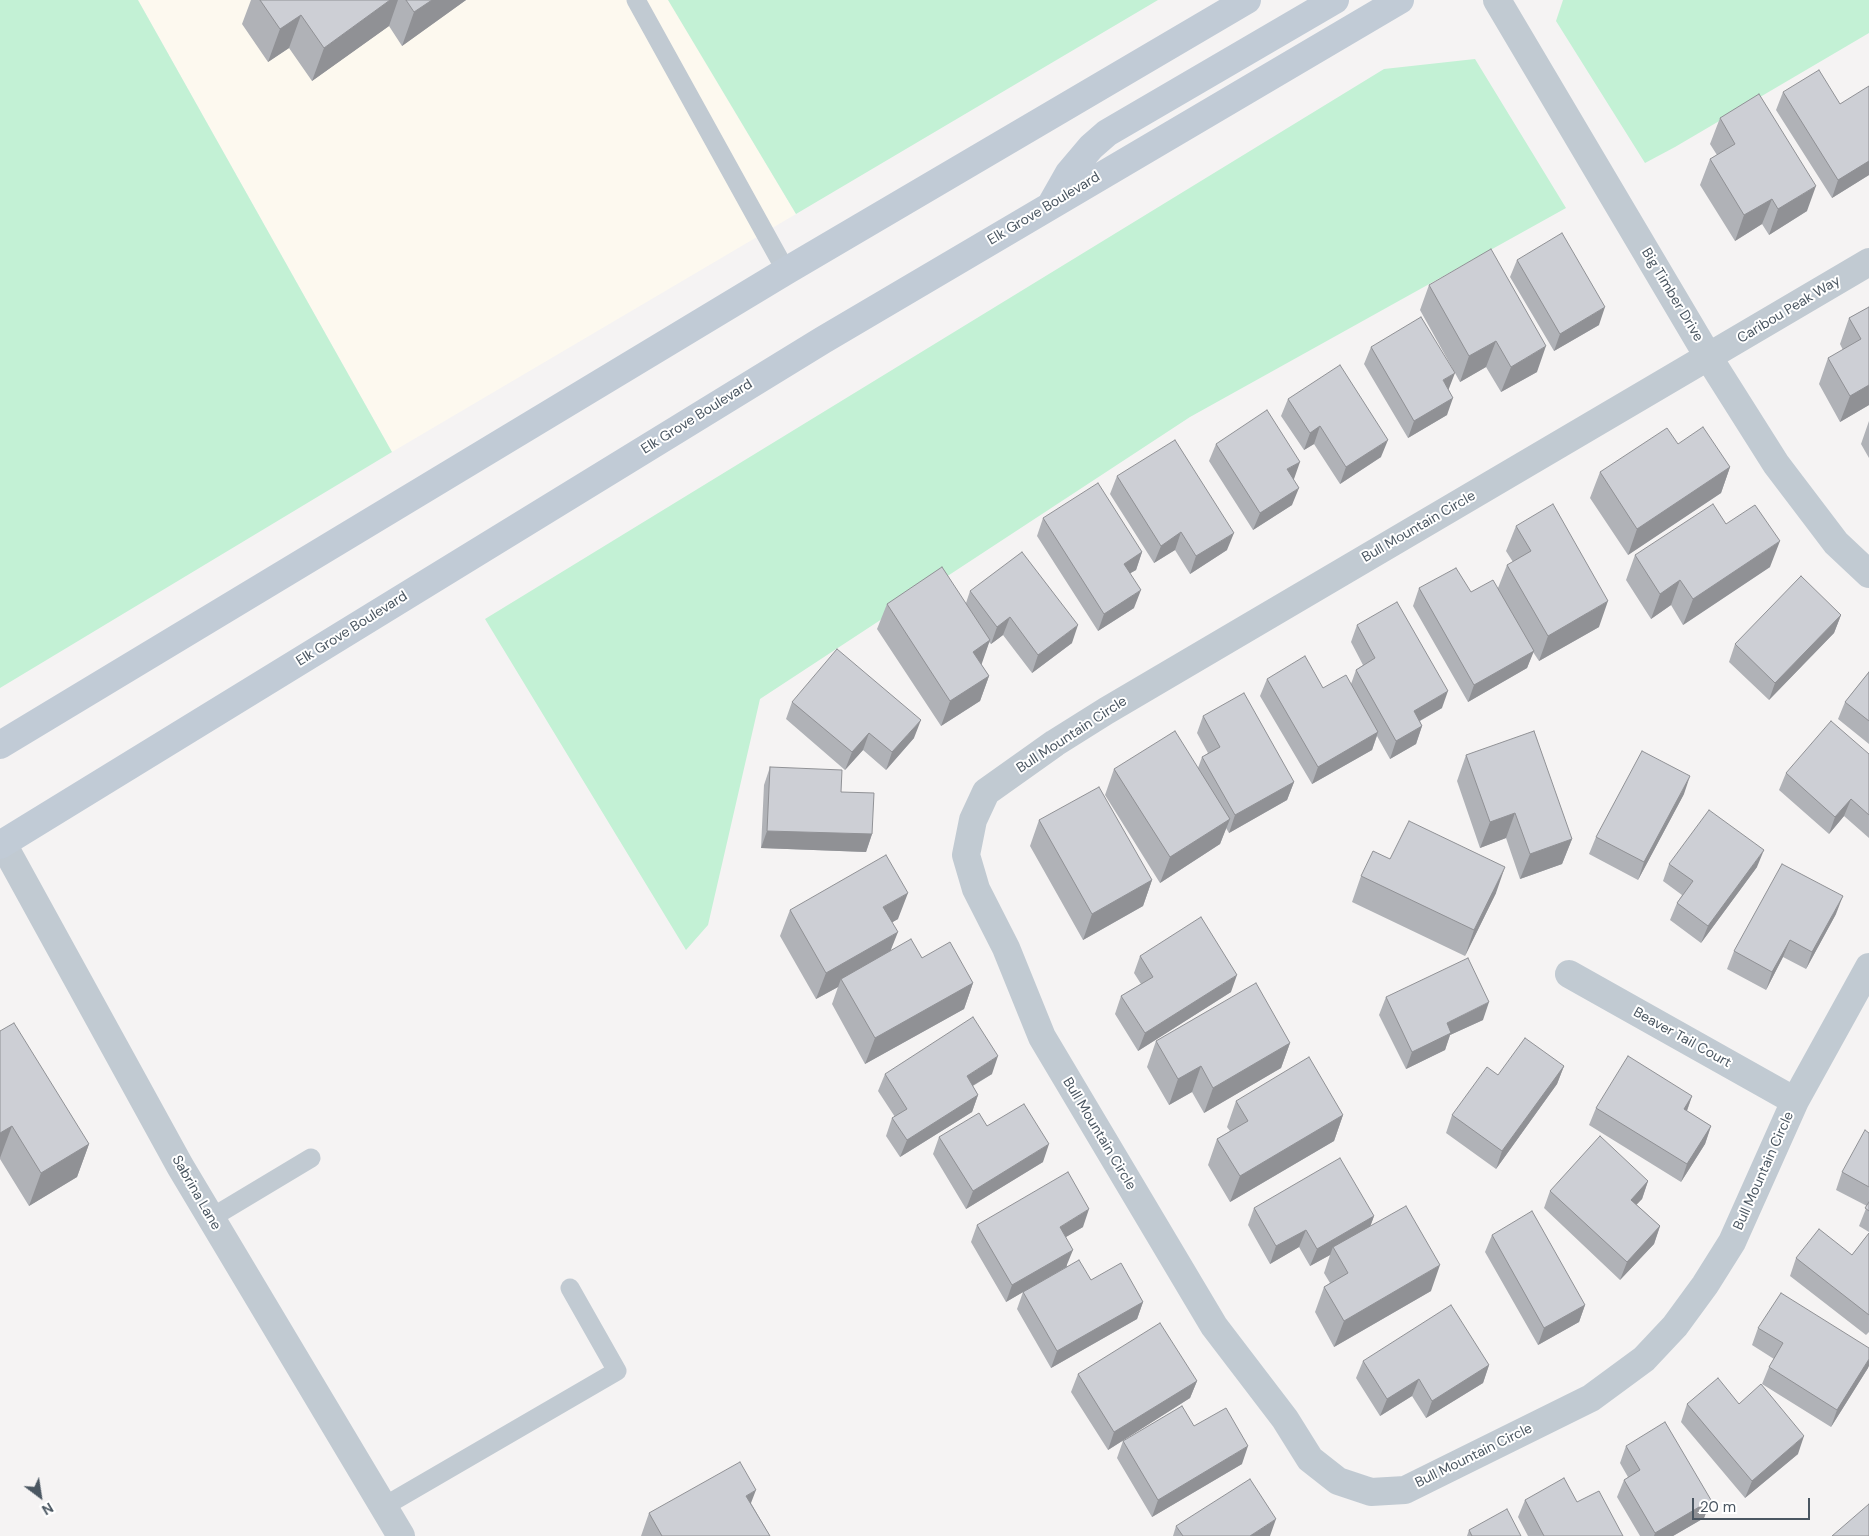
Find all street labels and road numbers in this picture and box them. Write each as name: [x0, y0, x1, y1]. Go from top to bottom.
street label: Elk Grove Boulevard: [985, 169, 1103, 249]
street label: Big Timber Drive: [1638, 245, 1706, 345]
street label: Caribou Peak Way: [1734, 273, 1844, 347]
street label: Elk Grove Boulevard: [638, 376, 756, 458]
street label: Bull Mountain Circle: [1359, 488, 1479, 566]
street label: Elk Grove Boulevard: [293, 588, 411, 670]
street label: Bull Mountain Circle: [1014, 693, 1130, 777]
street label: Beaver Tail Court: [1630, 1004, 1734, 1072]
street label: Bull Mountain Circle: [1059, 1075, 1139, 1193]
street label: Bull Mountain Circle: [1730, 1109, 1798, 1233]
street label: Sabrina Lane: [168, 1153, 224, 1233]
street label: Bull Mountain Circle: [1413, 1420, 1535, 1492]

